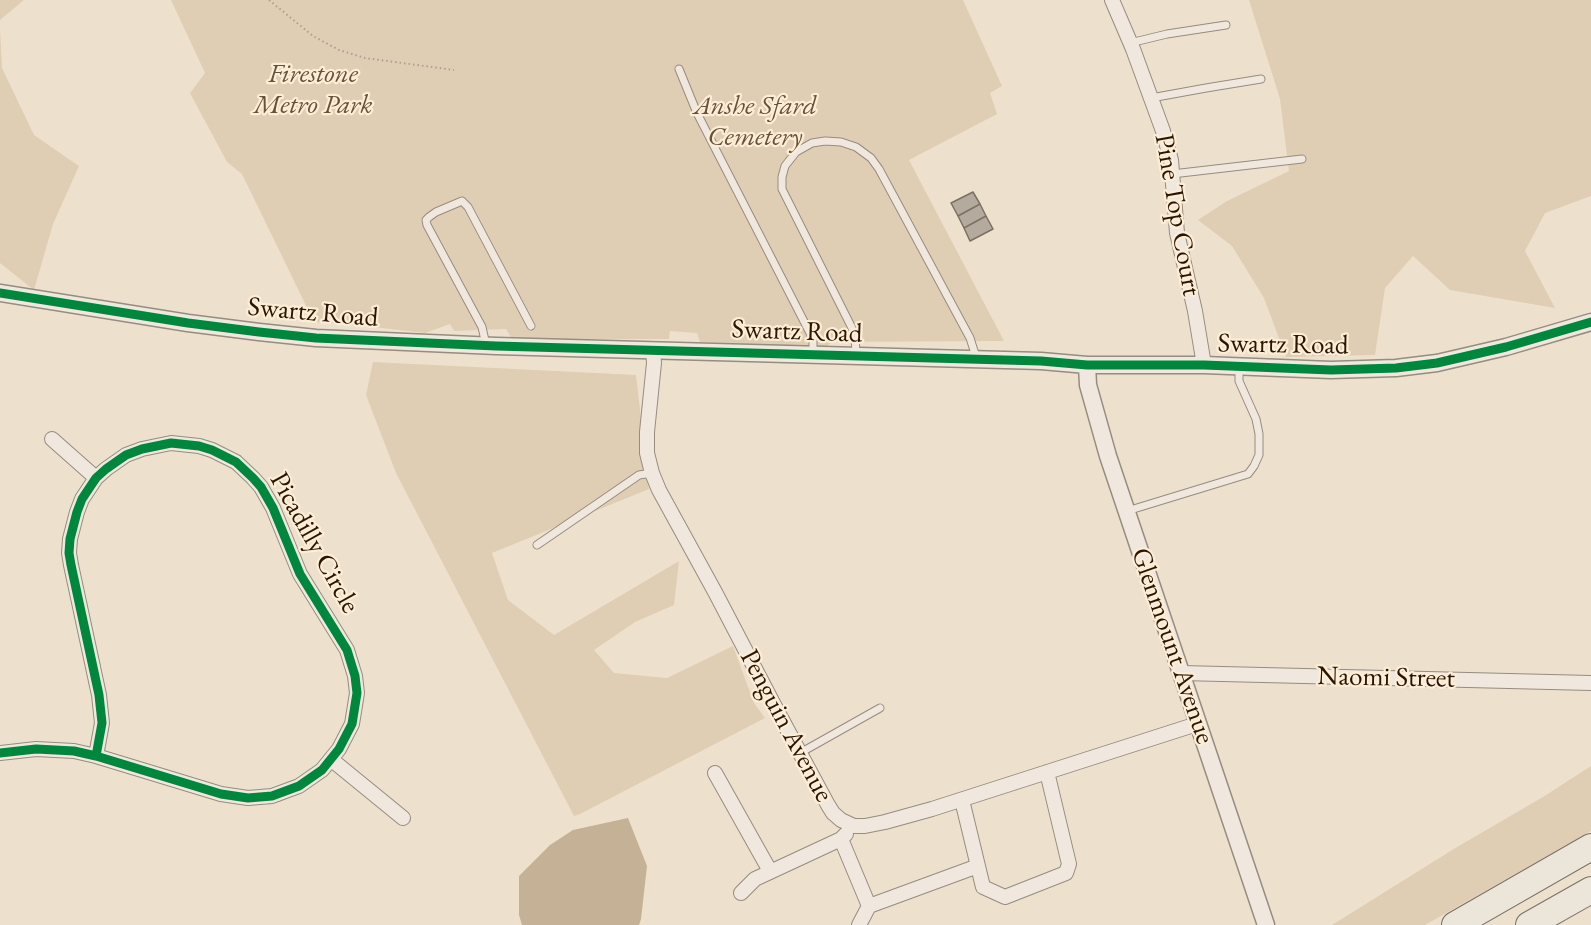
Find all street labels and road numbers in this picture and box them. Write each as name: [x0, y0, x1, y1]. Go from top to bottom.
street label: Pine Top Court: [1147, 131, 1207, 299]
street label: Swartz Road: [246, 291, 380, 335]
street label: Swartz Road: [731, 314, 863, 350]
street label: Swartz Road: [1217, 328, 1349, 362]
street label: Picadilly Circle: [262, 467, 366, 619]
street label: Glenmount Avenue: [1123, 544, 1221, 748]
street label: Penguin Avenue: [732, 644, 840, 808]
street label: Naomi Street: [1317, 661, 1455, 695]

